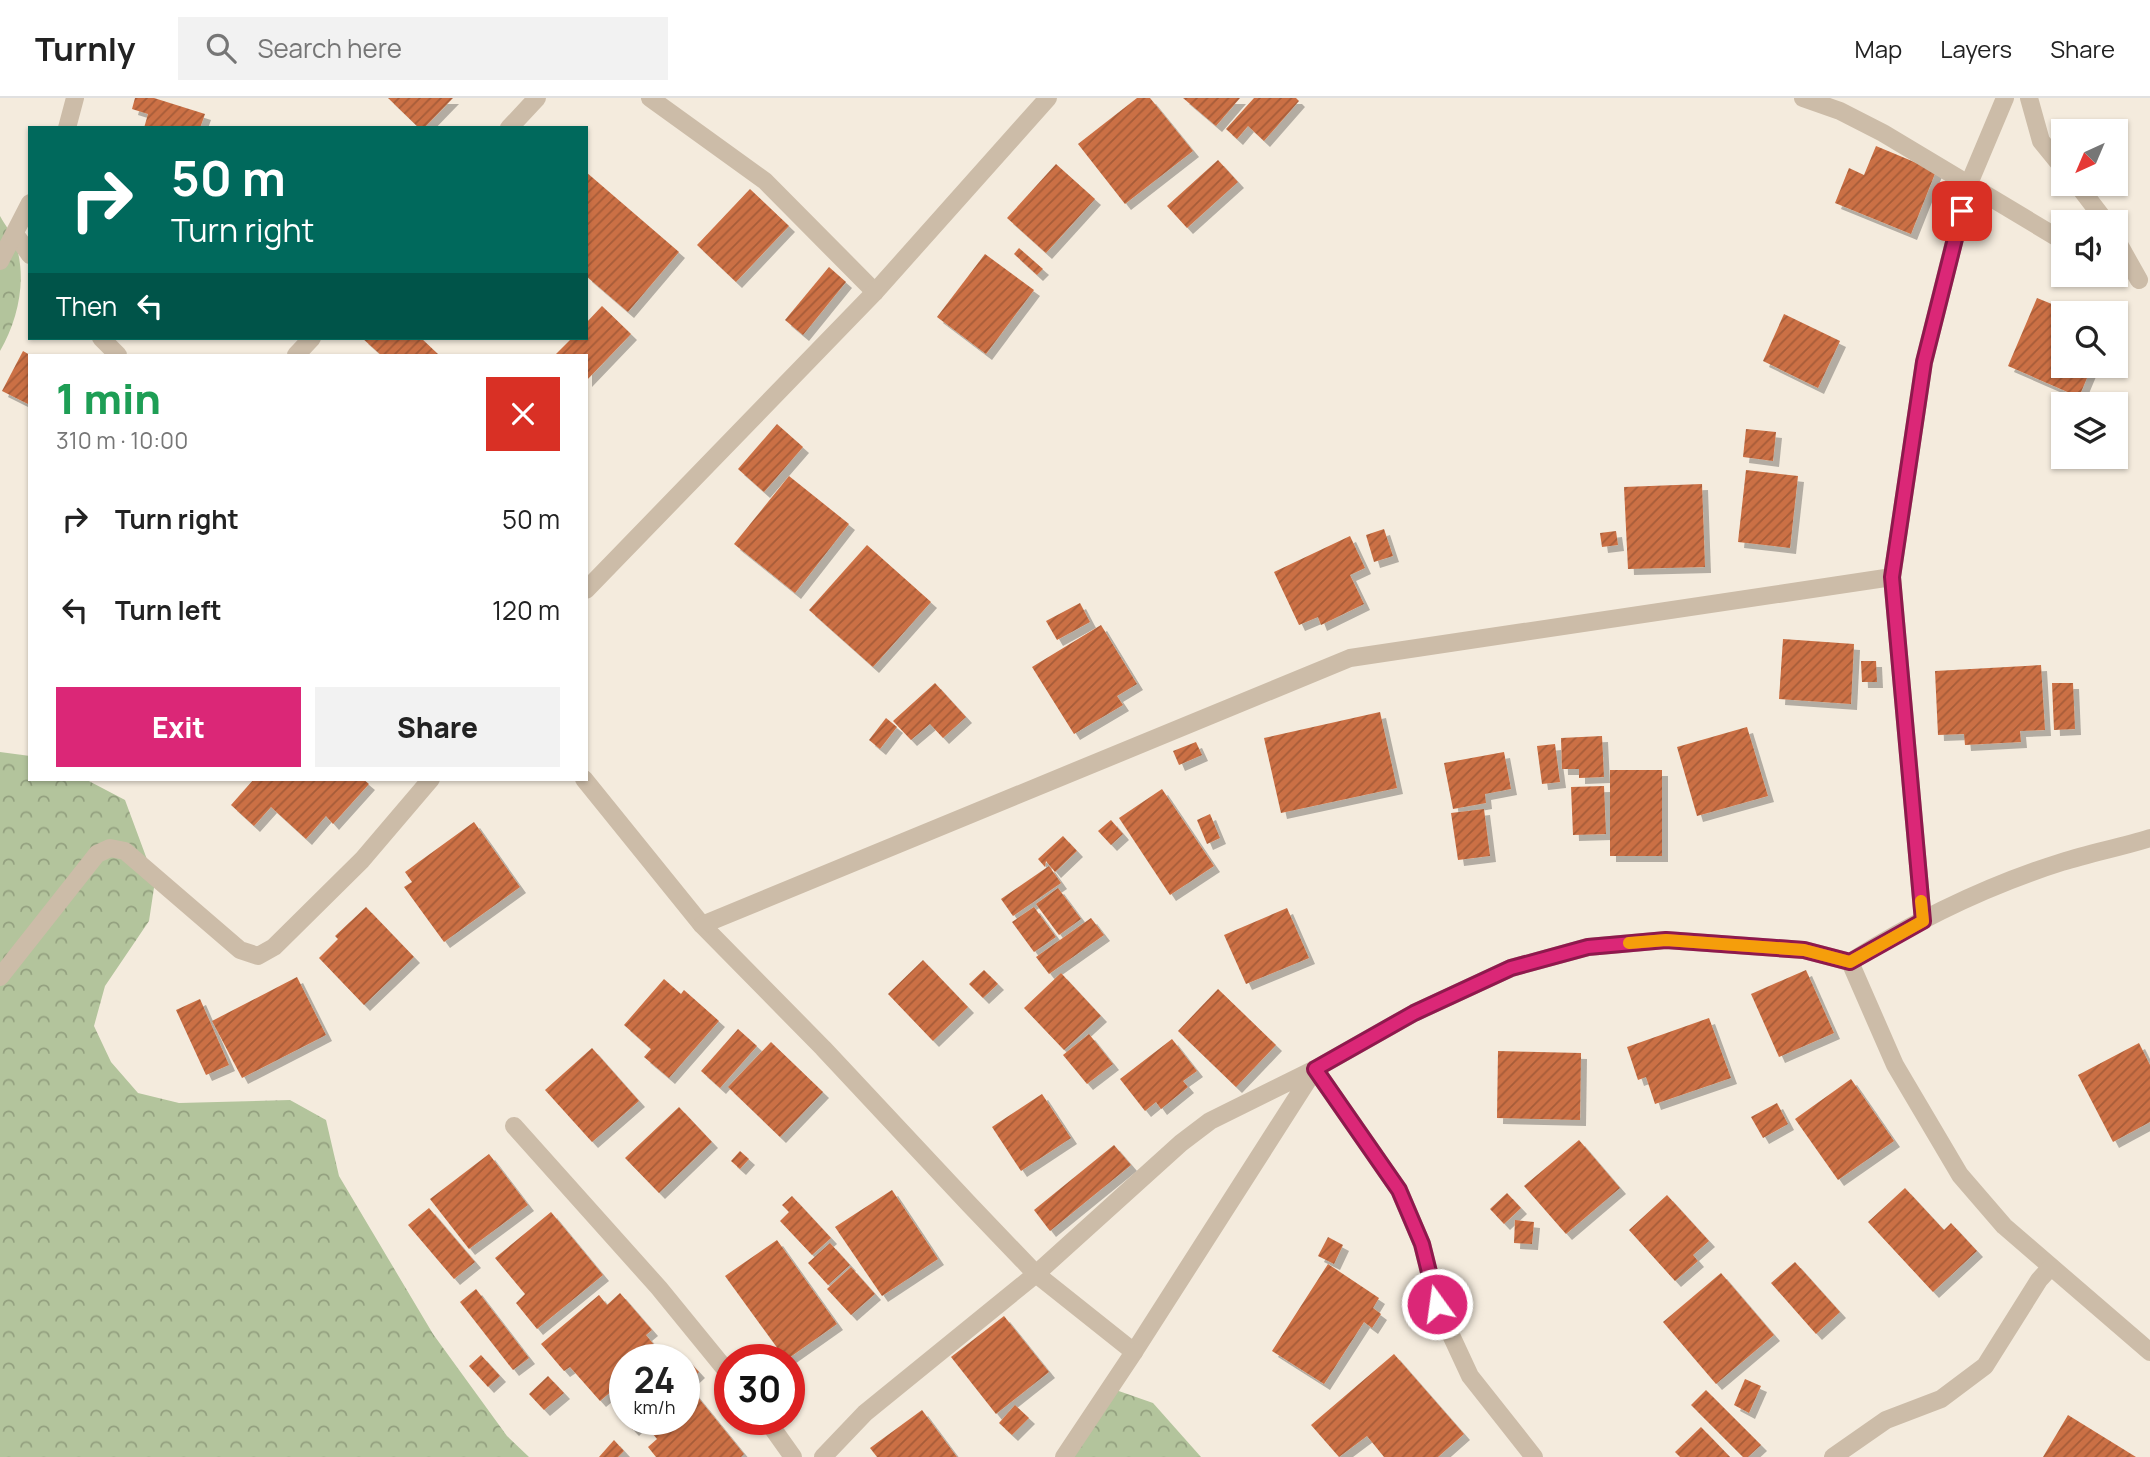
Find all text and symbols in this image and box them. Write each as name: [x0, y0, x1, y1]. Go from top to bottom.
search box: [178, 17, 668, 80]
text: Turnly: [35, 26, 136, 71]
icon: search: [202, 29, 240, 67]
text: Search here: [258, 30, 402, 66]
text: Map: [1855, 32, 1902, 65]
text: Layers: [1940, 32, 2012, 65]
text: Share: [2050, 32, 2115, 65]
north arrow: [2051, 119, 2128, 196]
map controls: [2051, 119, 2128, 469]
text: 50 m: [171, 144, 286, 211]
icon: right: [56, 154, 147, 245]
pin: [1932, 181, 1992, 241]
icon: arrive: [1943, 192, 1981, 230]
text: Turn right: [171, 208, 314, 252]
button: sound: [2051, 210, 2128, 287]
icon: left: [131, 287, 169, 325]
text: Then: [56, 288, 117, 324]
button: search: [2051, 301, 2128, 378]
text: 1 min: [56, 369, 161, 427]
button: close: [486, 377, 560, 451]
button: layers: [2051, 392, 2128, 469]
text: 310 m · 10:00: [56, 424, 188, 456]
icon: right: [56, 500, 94, 538]
text: Turn right: [115, 501, 239, 537]
text: 50 m: [502, 501, 560, 537]
icon: left: [56, 591, 94, 629]
text: Turn left: [115, 592, 222, 628]
text: 120 m: [492, 592, 560, 628]
button: Exit: [56, 687, 301, 767]
button: Share: [315, 687, 560, 767]
position arrow: [1400, 1267, 1474, 1341]
speed limit sign: 30: [714, 1344, 805, 1435]
text: 24: [634, 1356, 675, 1404]
text: km/h: [634, 1395, 675, 1419]

